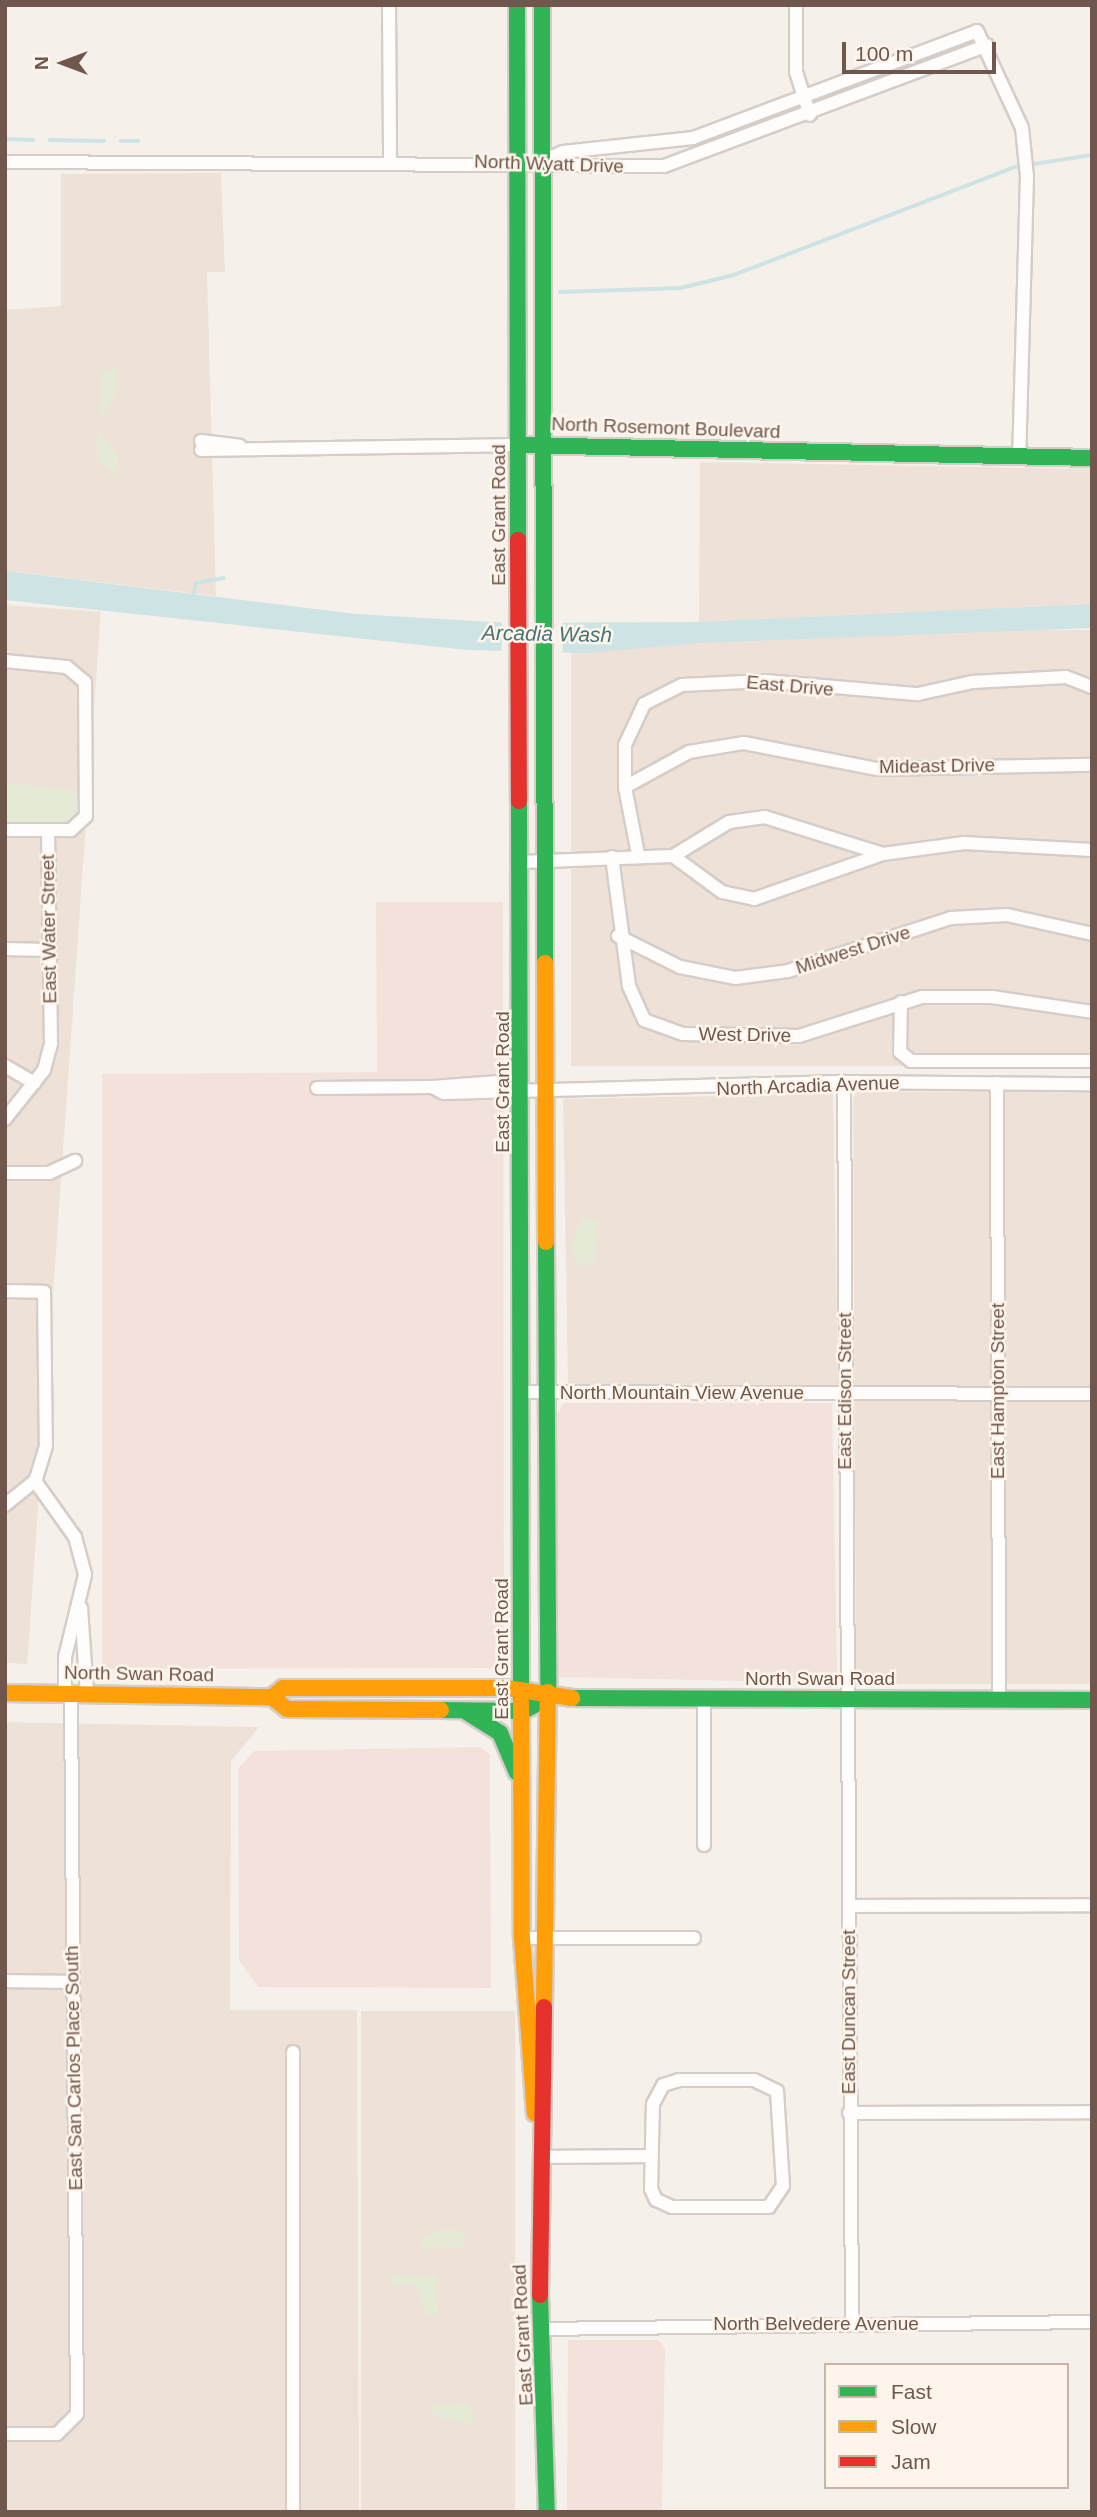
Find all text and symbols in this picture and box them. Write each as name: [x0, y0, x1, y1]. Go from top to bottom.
north arrow: [28, 28, 98, 98]
scale bar: [845, 28, 999, 72]
text: 100 m: [855, 42, 913, 65]
text: N: [31, 56, 52, 70]
street label: North Wyatt Drive: [474, 150, 624, 178]
street label: North Rosemont Boulevard: [551, 413, 781, 443]
street label: East Grant Road: [488, 444, 510, 586]
water label: Arcadia Wash: [482, 620, 612, 648]
street label: East Drive: [745, 671, 835, 701]
street label: Mideast Drive: [879, 754, 995, 778]
street label: East Water Street: [36, 854, 62, 1004]
street label: Midwest Drive: [793, 921, 913, 979]
street label: East Grant Road: [492, 1011, 514, 1153]
street label: West Drive: [699, 1023, 791, 1047]
street label: North Arcadia Avenue: [715, 1071, 901, 1101]
street label: East Hampton Street: [987, 1303, 1009, 1479]
street label: East Edison Street: [834, 1312, 856, 1470]
street label: North Mountain View Avenue: [559, 1382, 805, 1404]
street label: East Grant Road: [491, 1578, 513, 1720]
street label: North Swan Road: [64, 1661, 214, 1687]
street label: North Swan Road: [745, 1668, 895, 1690]
street label: East Duncan Street: [838, 1930, 860, 2094]
street label: East San Carlos Place South: [60, 1945, 88, 2191]
street label: East Grant Road: [508, 2264, 538, 2406]
street label: North Belvedere Avenue: [713, 2313, 919, 2335]
legend: [824, 2363, 1069, 2489]
text: Fast: [891, 2380, 932, 2403]
text: Slow: [891, 2415, 937, 2438]
text: Jam: [891, 2450, 931, 2473]

